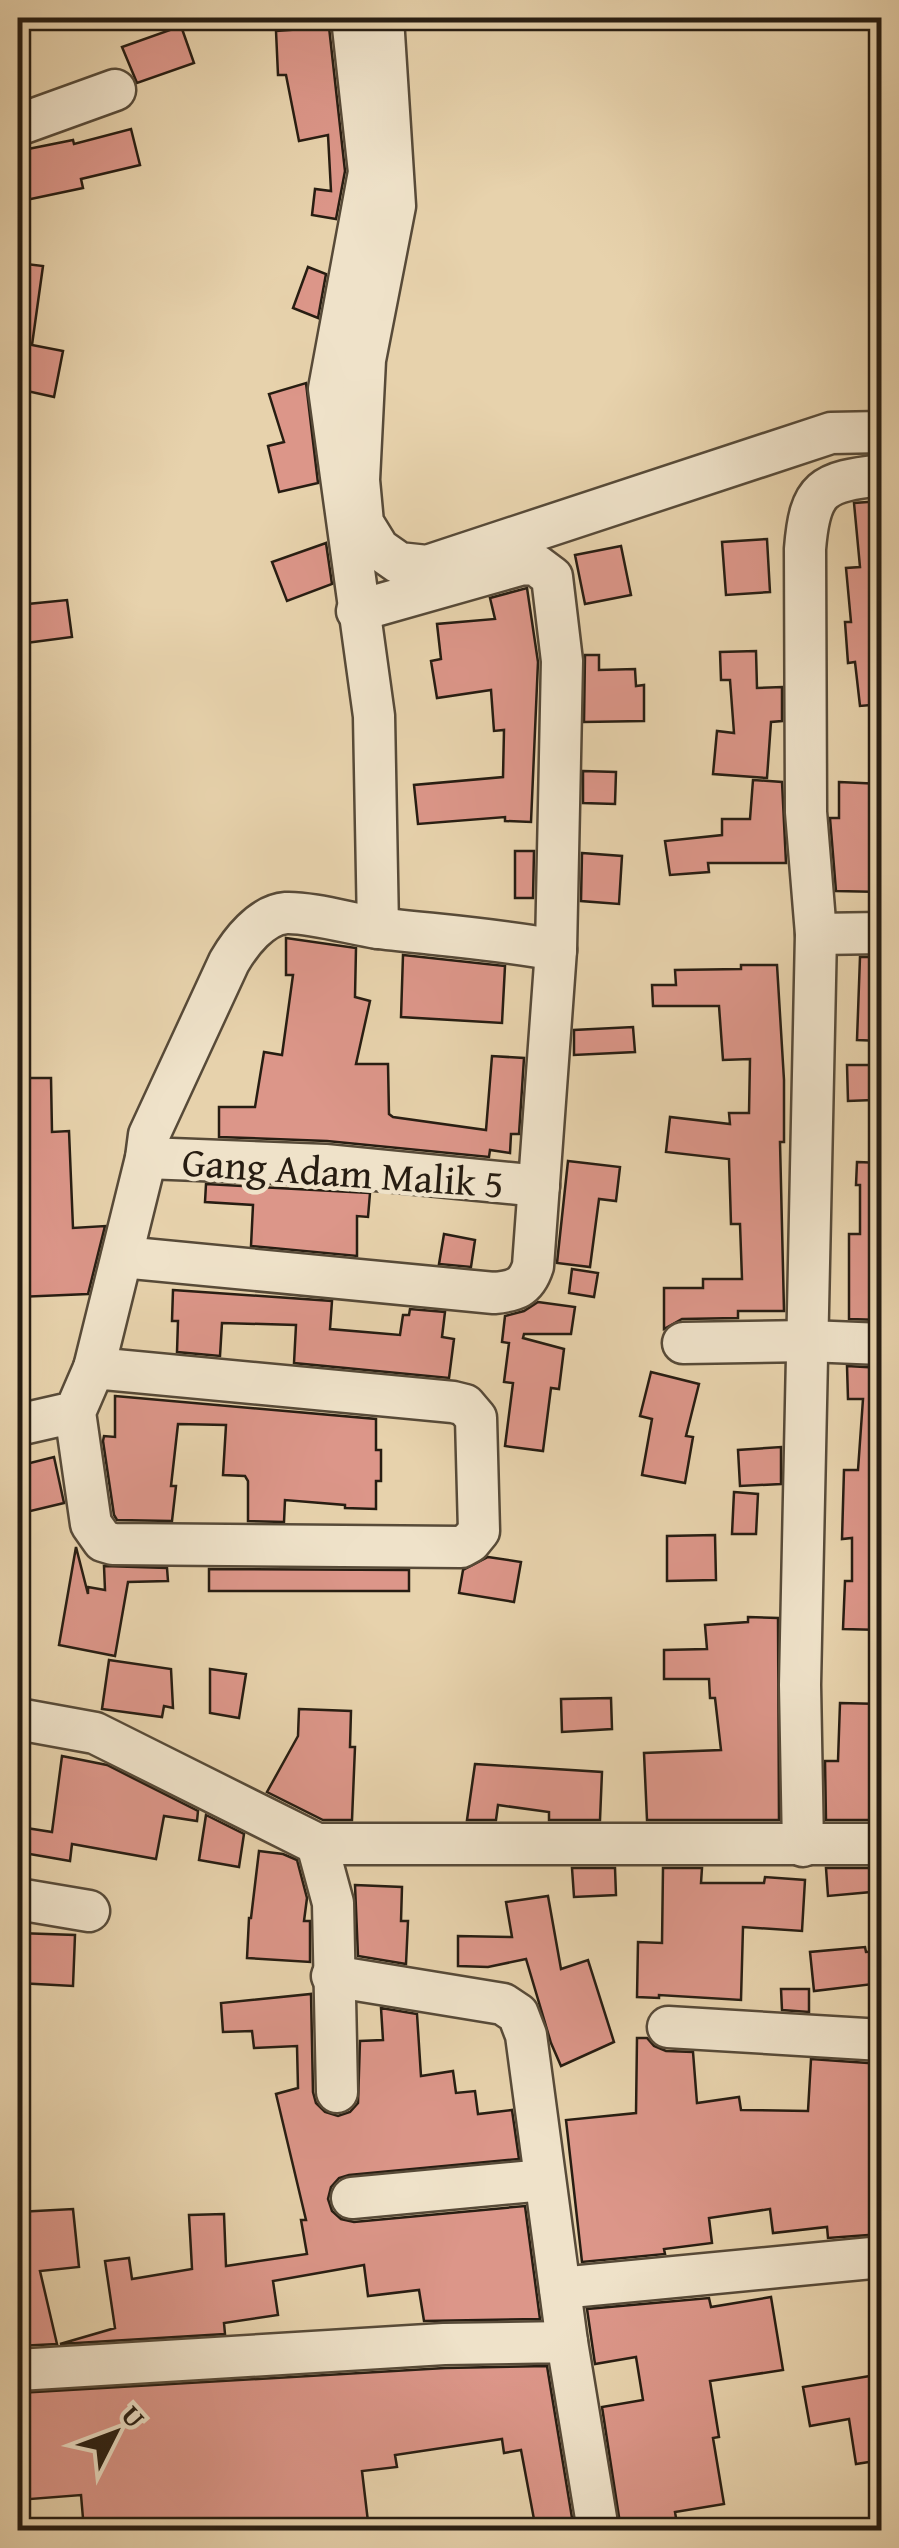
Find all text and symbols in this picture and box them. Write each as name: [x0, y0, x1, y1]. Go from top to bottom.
street label: Gang Adam Malik 5: [180, 1131, 506, 1213]
north arrow: [65, 2383, 165, 2483]
text: U: [112, 2395, 156, 2437]

